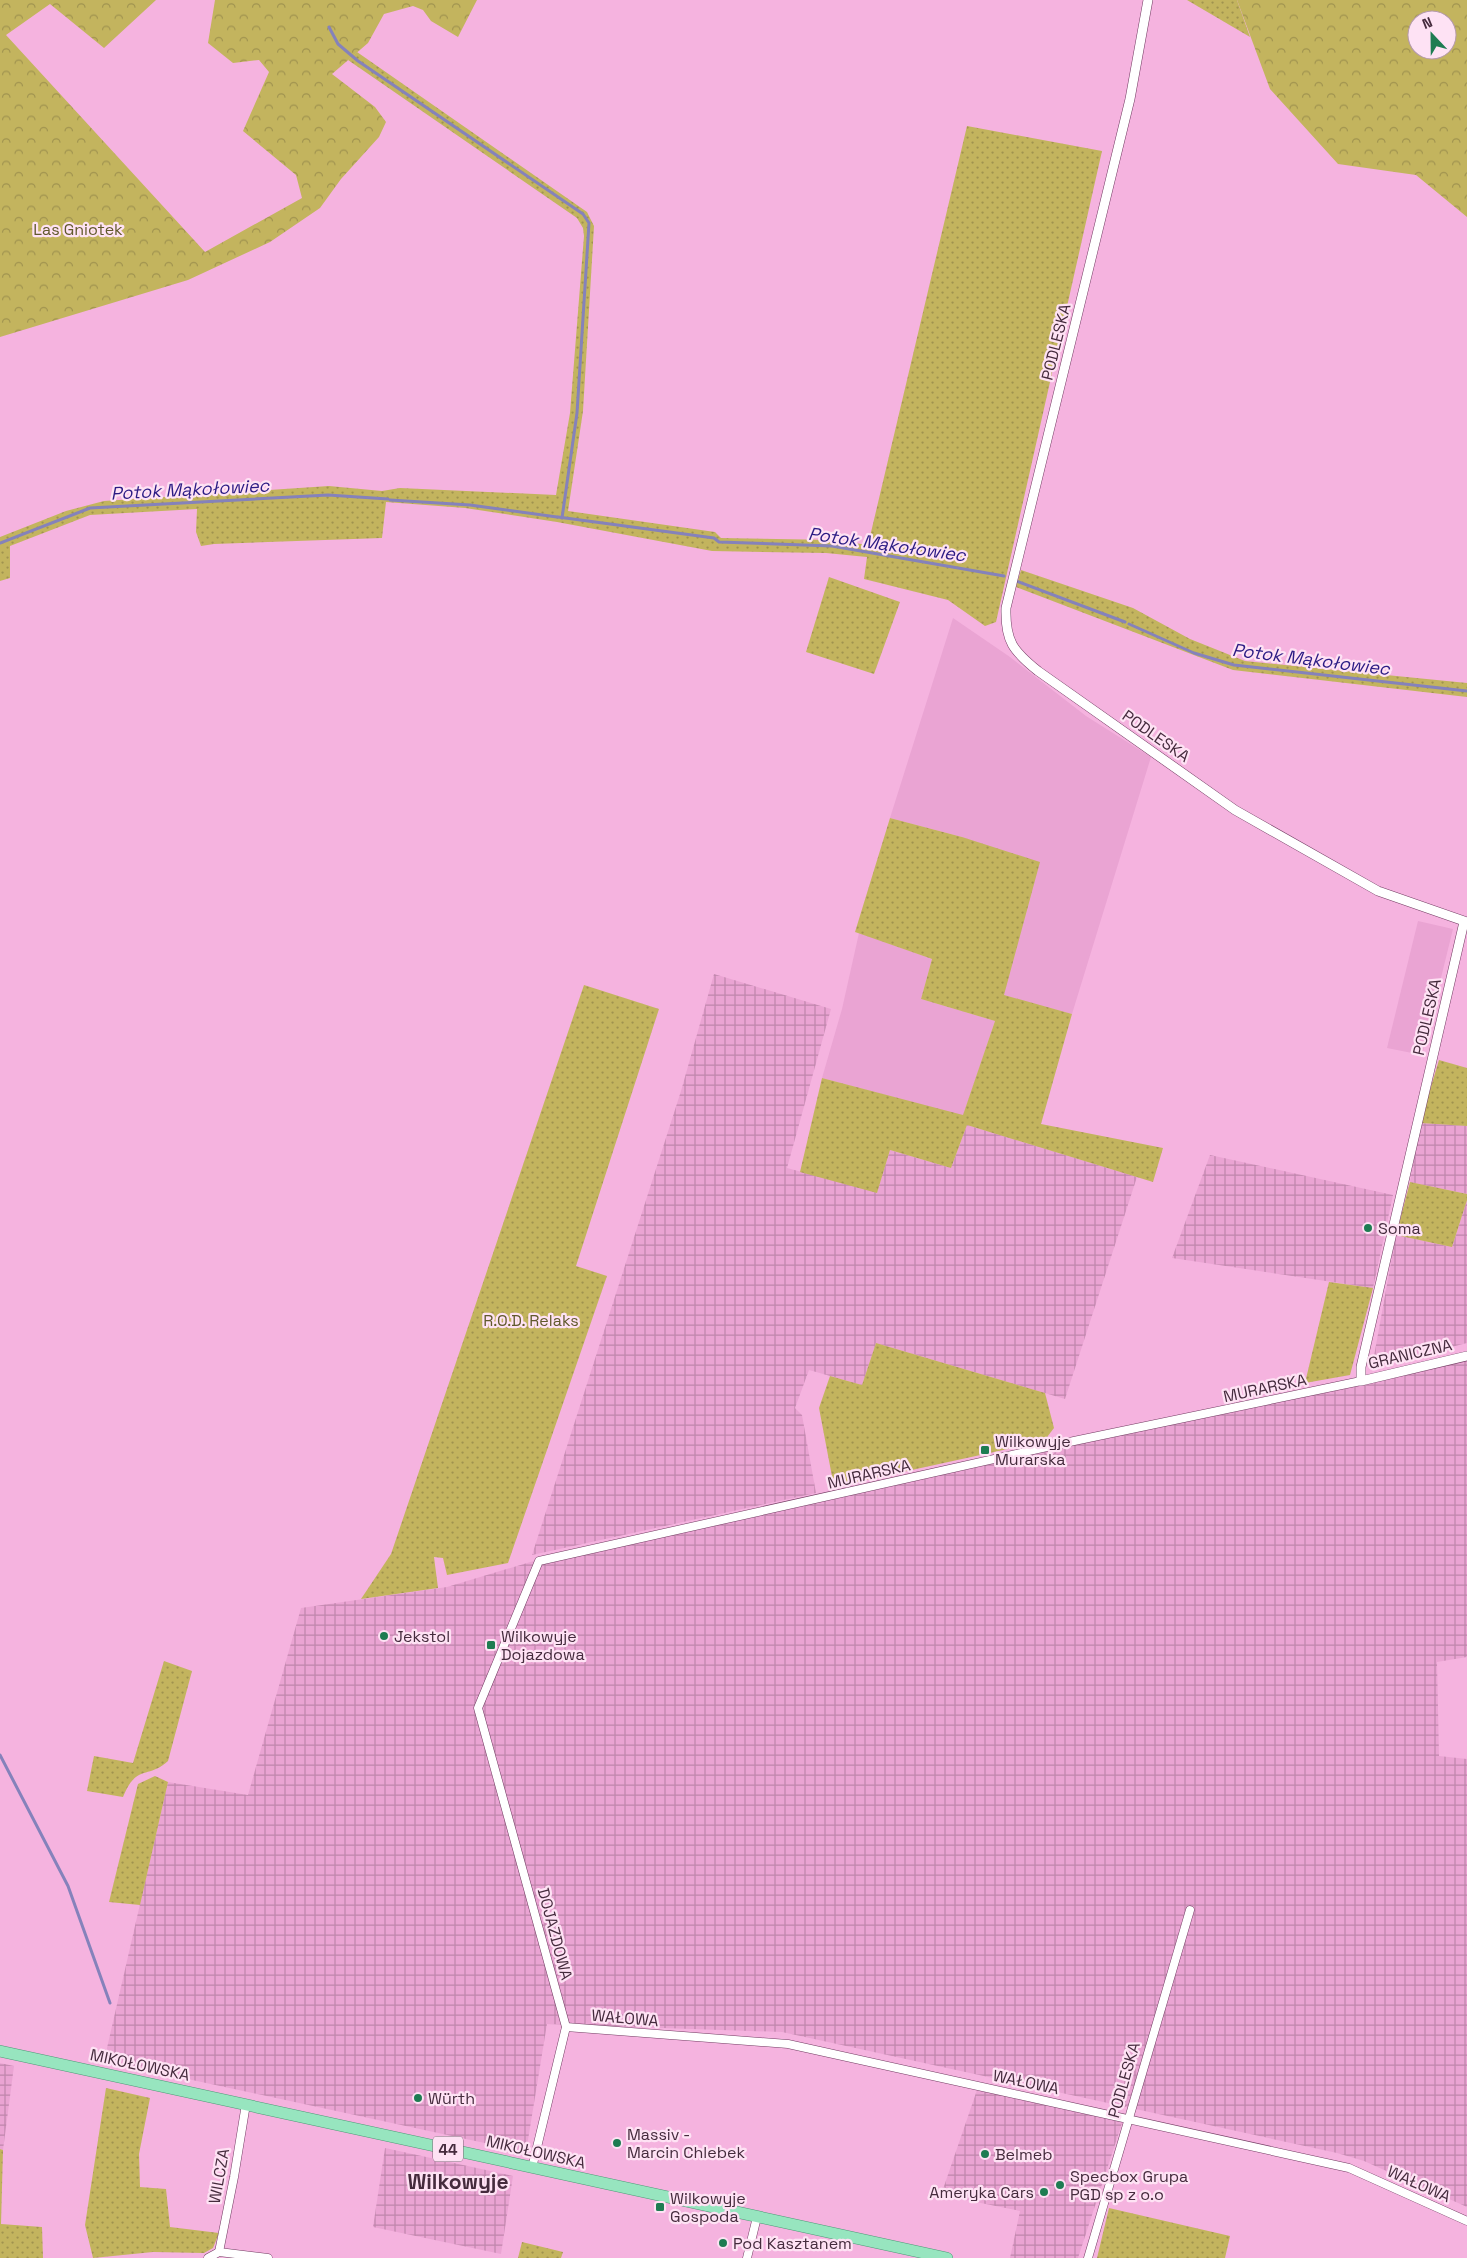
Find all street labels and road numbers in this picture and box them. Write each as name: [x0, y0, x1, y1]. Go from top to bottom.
street label: PODLESKA: [1036, 302, 1076, 382]
street label: PODLESKA: [1118, 705, 1194, 767]
street label: PODLESKA: [1408, 977, 1446, 1057]
street label: GRANICZNA: [1366, 1334, 1454, 1374]
street label: MURARSKA: [1222, 1369, 1308, 1407]
street label: MURARSKA: [826, 1454, 912, 1494]
street label: DOJAZDOWA: [533, 1886, 577, 1982]
street label: WAŁOWA: [591, 2005, 659, 2031]
street label: PODLESKA: [1103, 2040, 1145, 2120]
street label: MIKOŁOWSKA: [88, 2044, 192, 2086]
street label: WAŁOWA: [991, 2065, 1061, 2099]
street label: MIKOŁOWSKA: [484, 2130, 588, 2174]
road number: 44: [433, 2136, 463, 2162]
street label: WILCZA: [204, 2147, 234, 2205]
street label: WAŁOWA: [1384, 2161, 1454, 2207]

